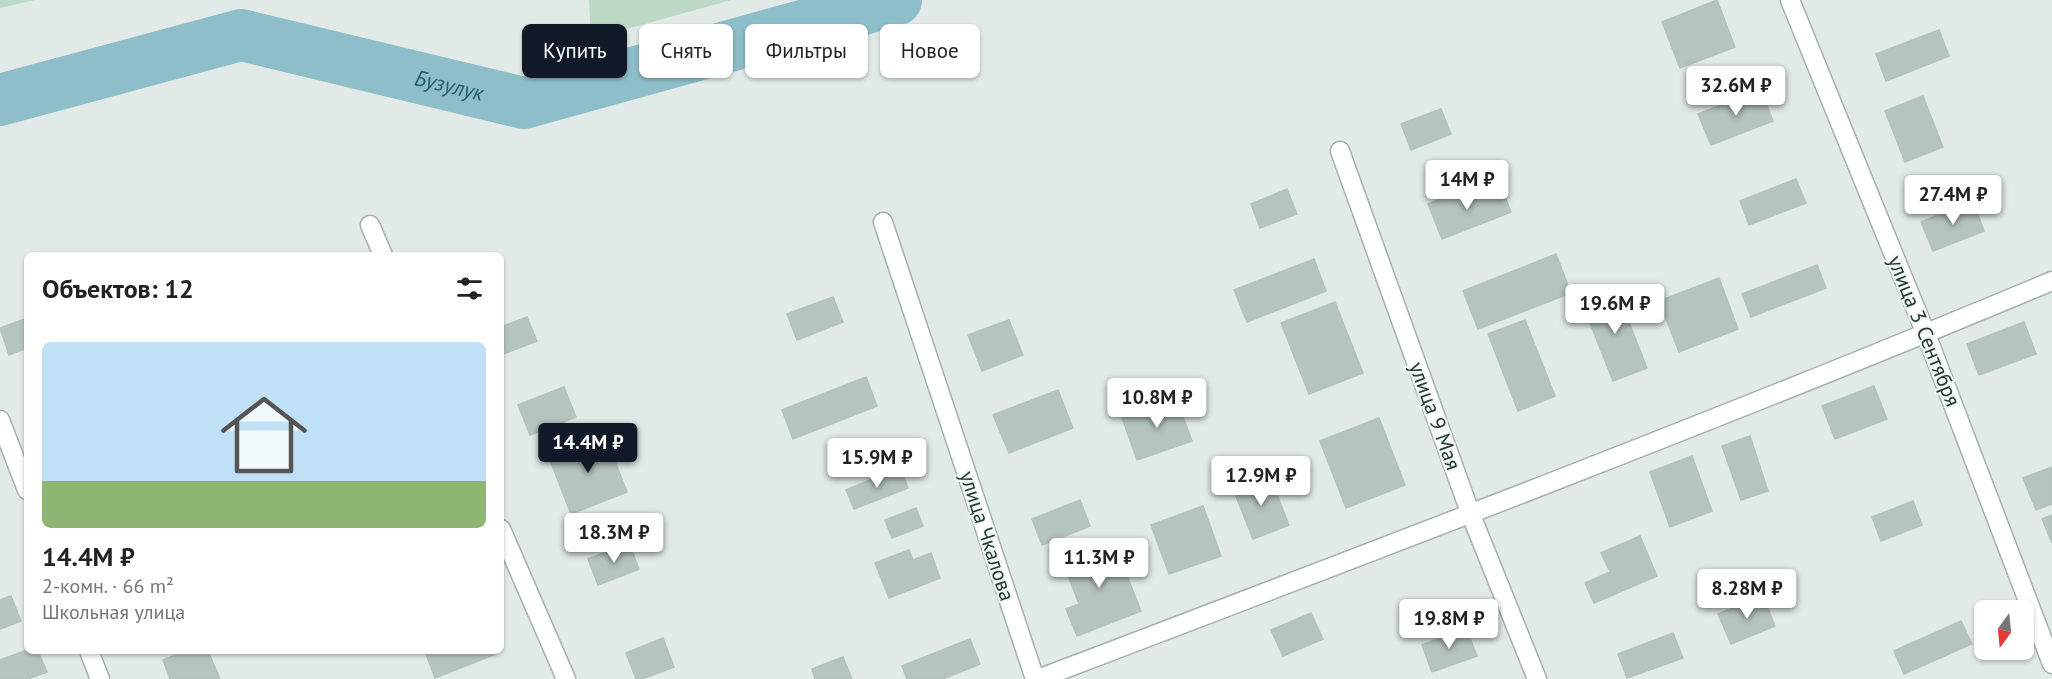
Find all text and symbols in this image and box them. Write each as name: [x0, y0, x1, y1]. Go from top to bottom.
chip: Купить: [522, 24, 627, 78]
chip: Снять: [639, 24, 733, 78]
chip: Фильтры: [745, 24, 868, 78]
chip: Новое: [880, 24, 980, 78]
water label: Бузулук: [412, 63, 488, 107]
pin: 32.6M ₽: [1681, 66, 1791, 117]
text: 32.6M ₽: [1700, 72, 1772, 98]
pin: 14M ₽: [1425, 160, 1509, 211]
text: 14M ₽: [1439, 166, 1495, 192]
pin: 27.4M ₽: [1898, 175, 2008, 226]
text: 27.4M ₽: [1919, 181, 1987, 207]
street label: улица 3 Сентября: [1882, 251, 1967, 410]
text: Объектов: 12: [42, 272, 194, 305]
icon: filters: [453, 272, 486, 305]
pin: 19.6M ₽: [1560, 284, 1670, 335]
text: 19.6M ₽: [1579, 290, 1651, 316]
street label: улица 9 Мая: [1403, 358, 1467, 474]
pin: 10.8M ₽: [1102, 378, 1212, 429]
icon: home: [210, 381, 318, 489]
text: 10.8M ₽: [1121, 384, 1193, 410]
pin: 14.4M ₽: [533, 423, 643, 474]
text: 14.4M ₽: [552, 429, 624, 455]
pin: 15.9M ₽: [822, 438, 932, 489]
text: 15.9M ₽: [841, 444, 913, 470]
pin: 12.9M ₽: [1206, 456, 1316, 507]
text: 12.9M ₽: [1225, 462, 1297, 488]
street label: улица Чкалова: [954, 468, 1021, 604]
pin: 18.3M ₽: [559, 513, 669, 564]
text: 18.3M ₽: [578, 519, 650, 545]
pin: 11.3M ₽: [1044, 538, 1154, 589]
text: 14.4M ₽: [42, 540, 135, 573]
text: 11.3M ₽: [1063, 544, 1135, 570]
pin: 8.28M ₽: [1692, 569, 1802, 620]
text: 2-комн. · 66 m²: [42, 573, 174, 599]
text: 8.28M ₽: [1711, 575, 1783, 601]
text: Школьная улица: [42, 599, 185, 625]
pin: 19.8M ₽: [1394, 599, 1504, 650]
north arrow: [1974, 600, 2034, 660]
map controls: [1974, 600, 2034, 660]
text: 19.8M ₽: [1413, 605, 1485, 631]

